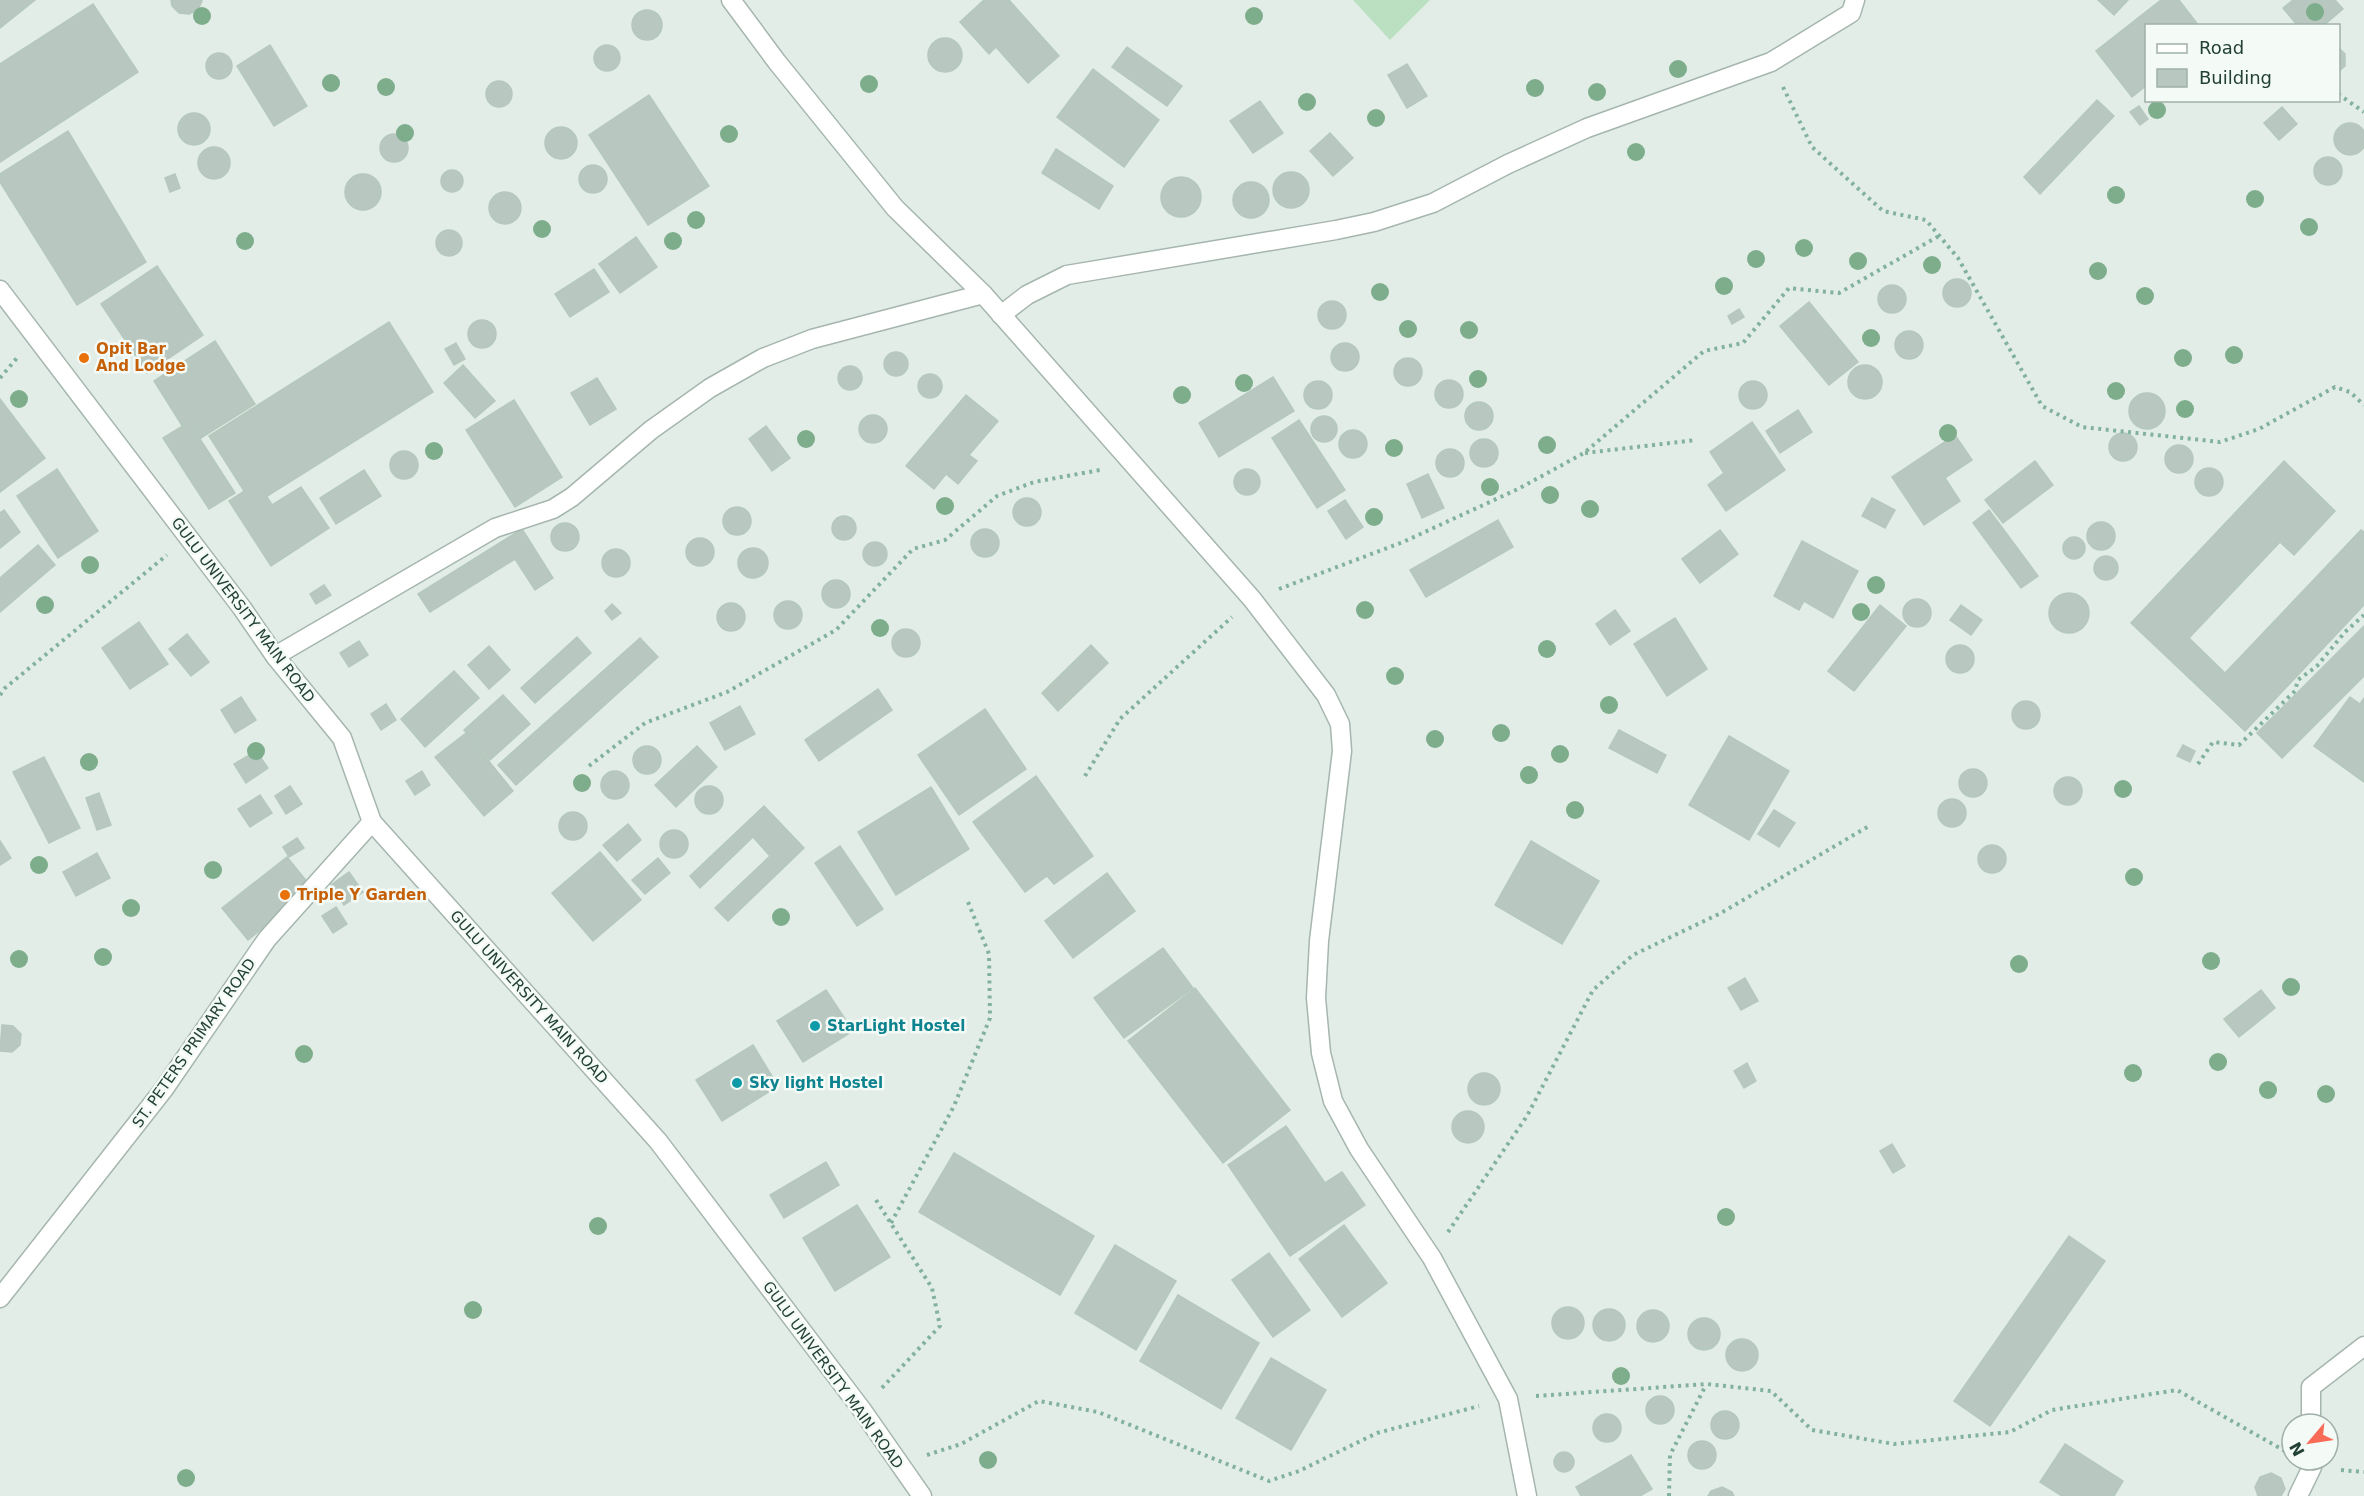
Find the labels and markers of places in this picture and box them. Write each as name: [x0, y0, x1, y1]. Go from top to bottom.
place label: Opit Bar And Lodge: [96, 340, 186, 375]
marker: Opit Bar And Lodge: [77, 351, 91, 365]
place label: Triple Y Garden: [297, 886, 427, 904]
marker: Triple Y Garden: [278, 888, 292, 902]
place label: StarLight Hostel: [827, 1017, 965, 1035]
marker: StarLight Hostel: [808, 1019, 822, 1033]
place label: Sky light Hostel: [749, 1074, 883, 1092]
marker: Sky light Hostel: [730, 1076, 744, 1090]

